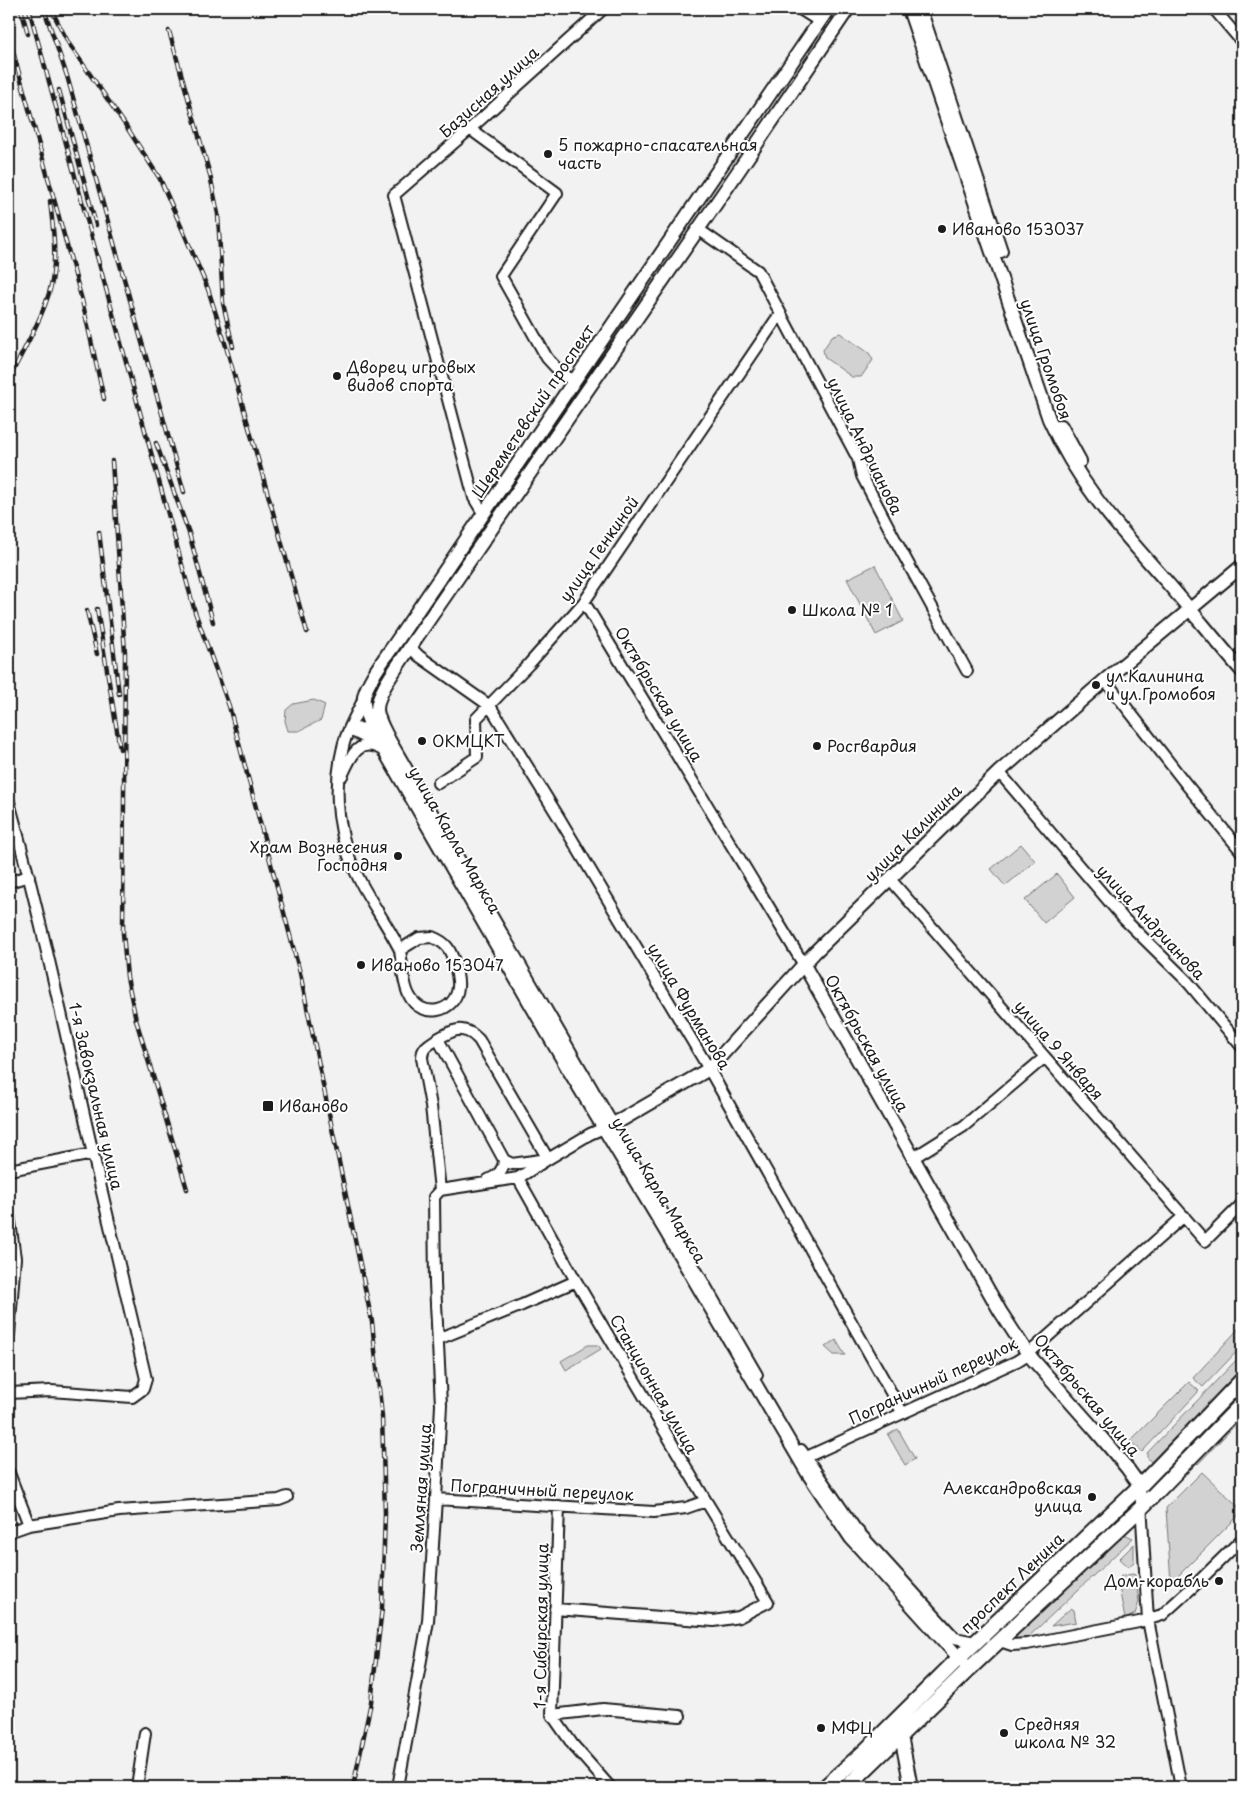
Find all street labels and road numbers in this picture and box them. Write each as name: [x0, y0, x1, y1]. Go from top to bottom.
street label: Базисная улица: [433, 40, 543, 143]
street label: улица Громобоя: [1015, 295, 1079, 422]
street label: Шереметевский проспект: [465, 319, 599, 502]
street label: улица Андрианова: [822, 373, 910, 518]
street label: улица Генкиной: [553, 491, 644, 606]
street label: Октябрьская улица: [610, 621, 710, 766]
street label: улица Карла Маркса: [404, 761, 508, 918]
street label: улица Калинина: [858, 778, 966, 886]
street label: улица Андрианова: [1092, 858, 1212, 984]
street label: улица Фурманова: [642, 937, 737, 1074]
street label: Октябрьская улица: [820, 969, 916, 1116]
street label: улица 9 Января: [1009, 994, 1110, 1105]
street label: 1-я Завокзальная улица: [64, 1000, 130, 1192]
street label: улица Карла Маркса: [607, 1112, 713, 1267]
street label: Станционная улица: [605, 1309, 705, 1458]
street label: Октябрьская улица: [1029, 1328, 1146, 1461]
street label: Пограничный переулок: [844, 1330, 1021, 1430]
street label: Земляная улица: [404, 1423, 436, 1553]
street label: Пограничный переулок: [450, 1472, 635, 1506]
street label: проспект Ленина: [954, 1526, 1069, 1638]
street label: 1-я Сибирская улица: [527, 1543, 553, 1709]

